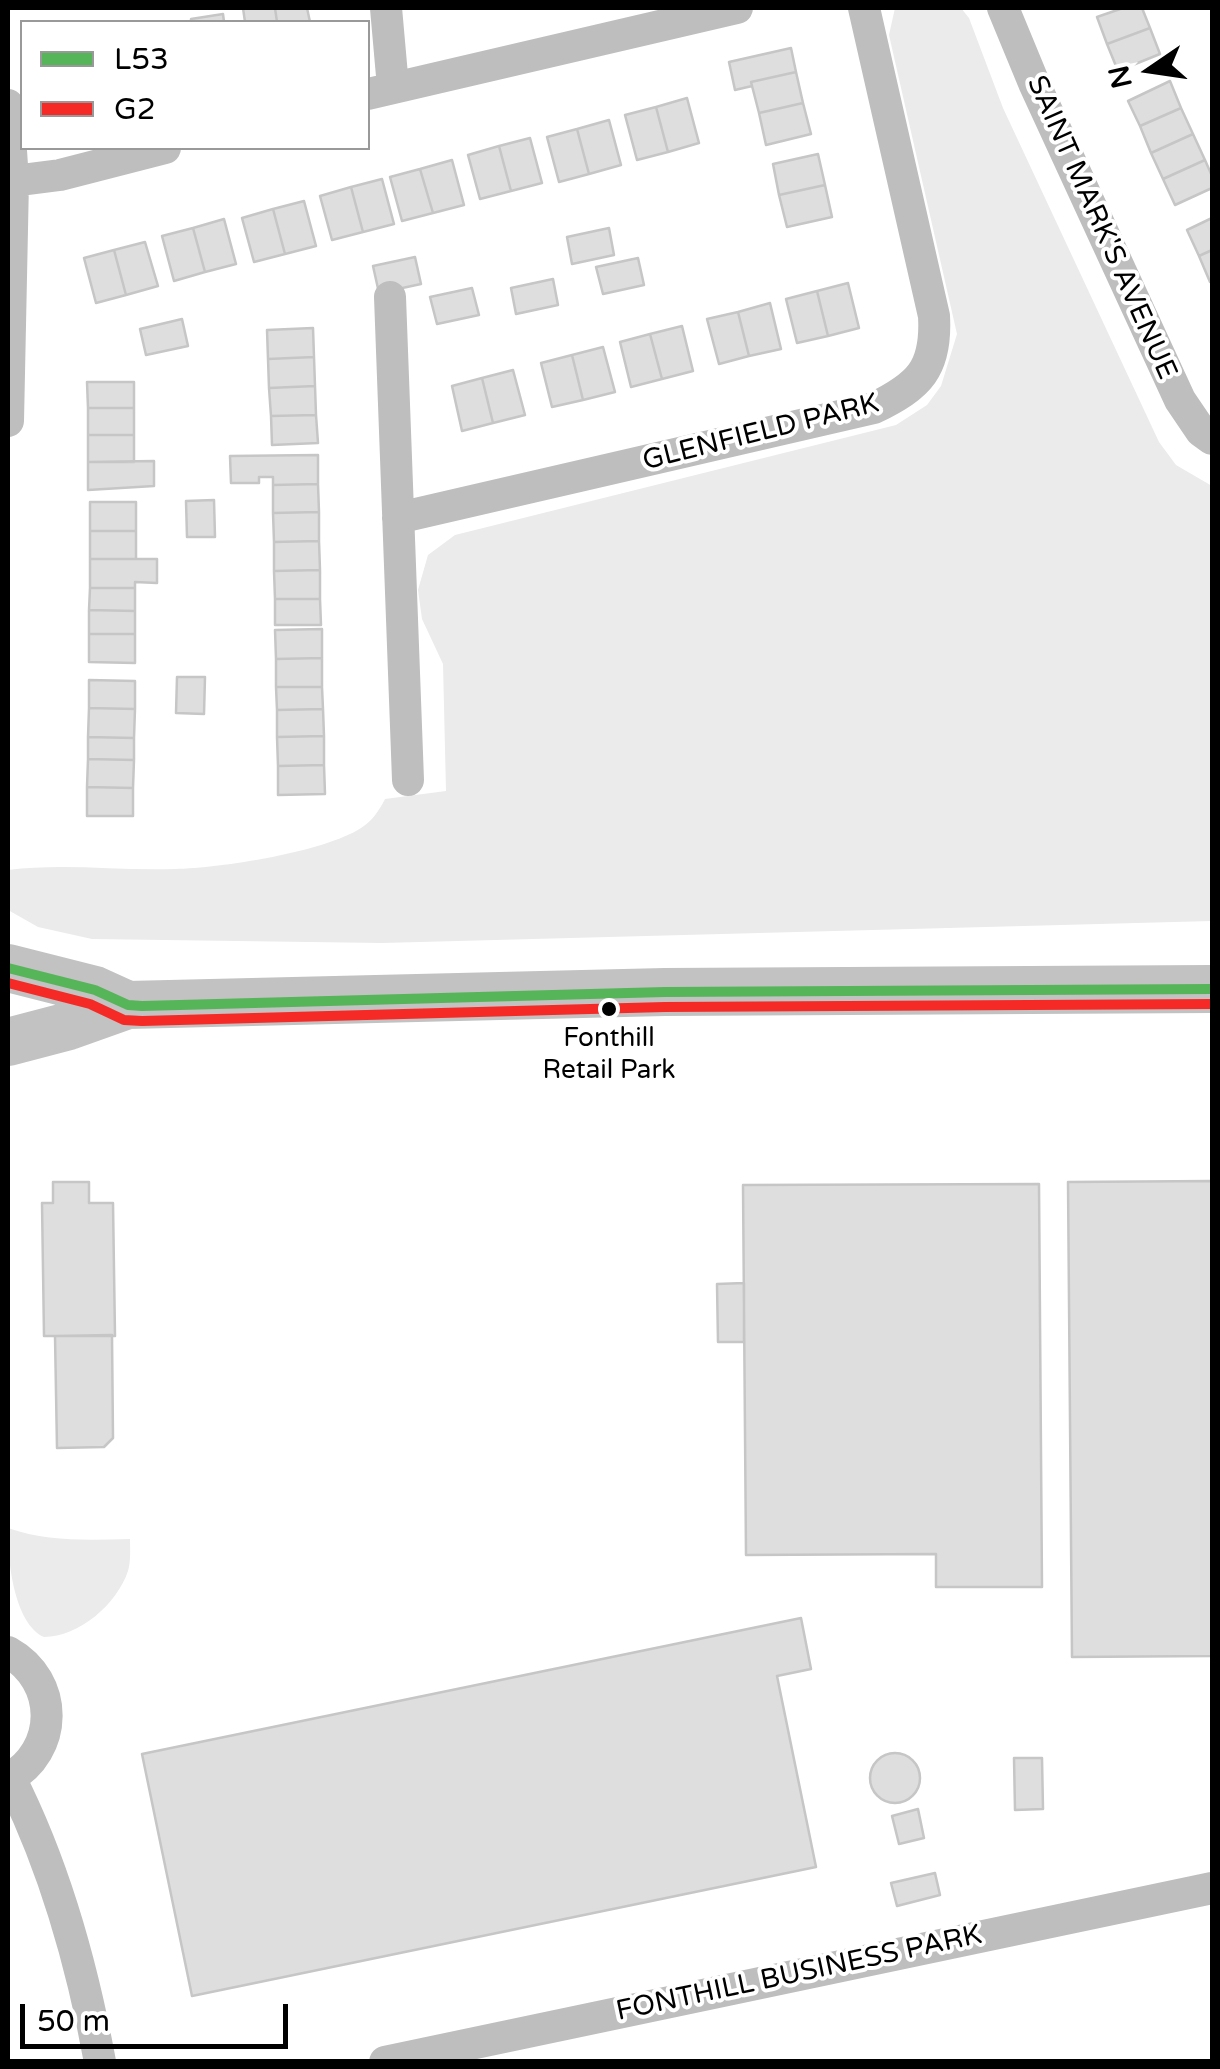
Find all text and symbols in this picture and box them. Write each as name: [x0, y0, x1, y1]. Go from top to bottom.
legend: [20, 20, 370, 150]
north arrow: [1100, 20, 1200, 120]
text: L53: [114, 41, 169, 78]
street label: SAINT MARK'S AVENUE: [1019, 71, 1183, 385]
text: G2: [114, 91, 156, 128]
street label: GLENFIELD PARK: [639, 387, 883, 479]
marker: Fonthill Retail Park: [599, 999, 619, 1019]
place label: Fonthill Retail Park: [542, 1023, 676, 1084]
street label: FONTHILL BUSINESS PARK: [613, 1919, 985, 2029]
scale bar: [25, 1984, 292, 2046]
text: 50 m: [37, 2003, 110, 2040]

